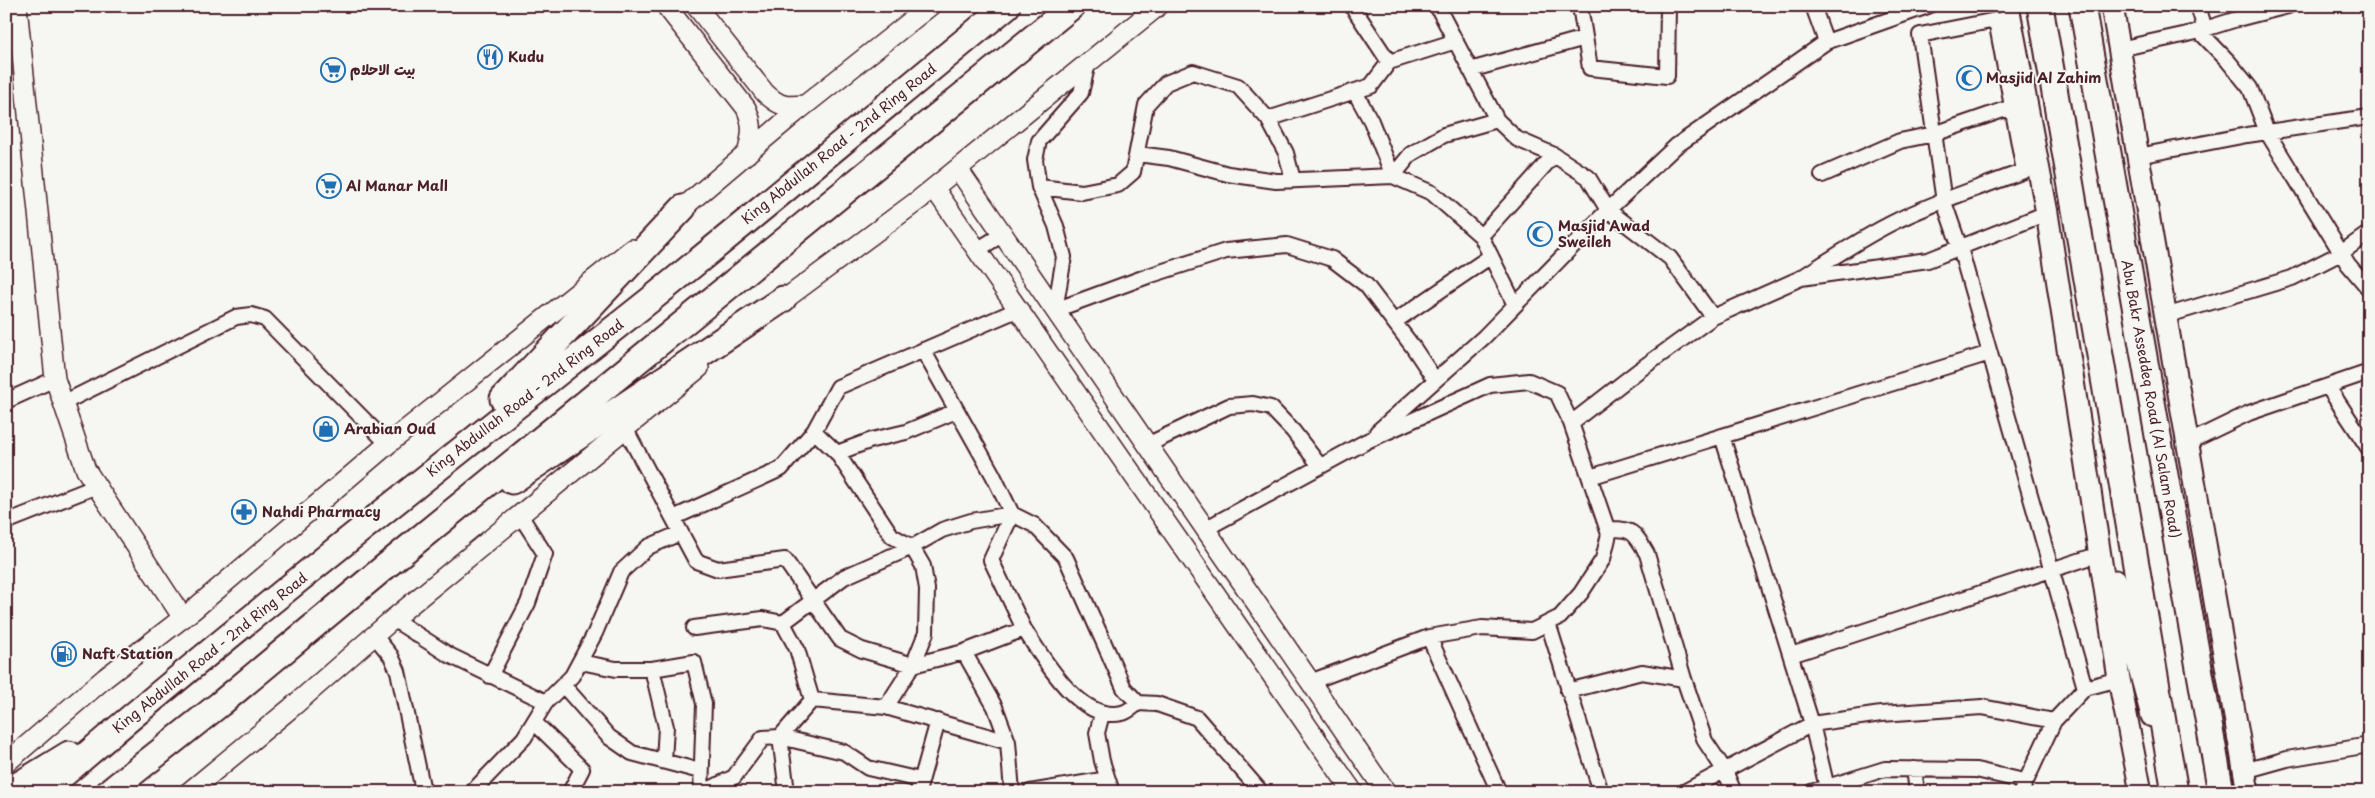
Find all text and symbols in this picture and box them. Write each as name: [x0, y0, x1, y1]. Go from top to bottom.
restaurant icon: Kudu: [477, 44, 503, 70]
place label: Kudu: [508, 46, 544, 67]
supermarket icon: بيت الاحلام: [320, 57, 346, 83]
street label: King Abdullah Road - 2nd Ring Road: [737, 58, 941, 229]
place label: بيت الاحلام: [350, 59, 415, 81]
mosque icon: Masjid Al Zahim: [1956, 65, 1982, 91]
place label: Masjid Al Zahim: [1986, 67, 2101, 88]
supermarket icon: Al Manar Mall: [316, 173, 342, 199]
place label: Al Manar Mall: [345, 175, 448, 196]
place label: Masjid Awad Sweileh: [1558, 215, 1650, 252]
mosque icon: Masjid Awad Sweileh: [1527, 221, 1553, 247]
street label: Abu Bakr Asseddeq Road (Al Salam Road): [2117, 258, 2186, 540]
street label: King Abdullah Road - 2nd Ring Road: [422, 314, 628, 481]
shop icon: Arabian Oud: [313, 416, 339, 442]
place label: Arabian Oud: [344, 418, 437, 439]
pharmacy icon: Nahdi Pharmacy: [231, 499, 257, 525]
place label: Nahdi Pharmacy: [262, 501, 381, 522]
street label: King Abdullah Road - 2nd Ring Road: [108, 567, 312, 738]
fuel station icon: Naft Station: [51, 641, 77, 667]
place label: Naft Station: [82, 643, 173, 664]

